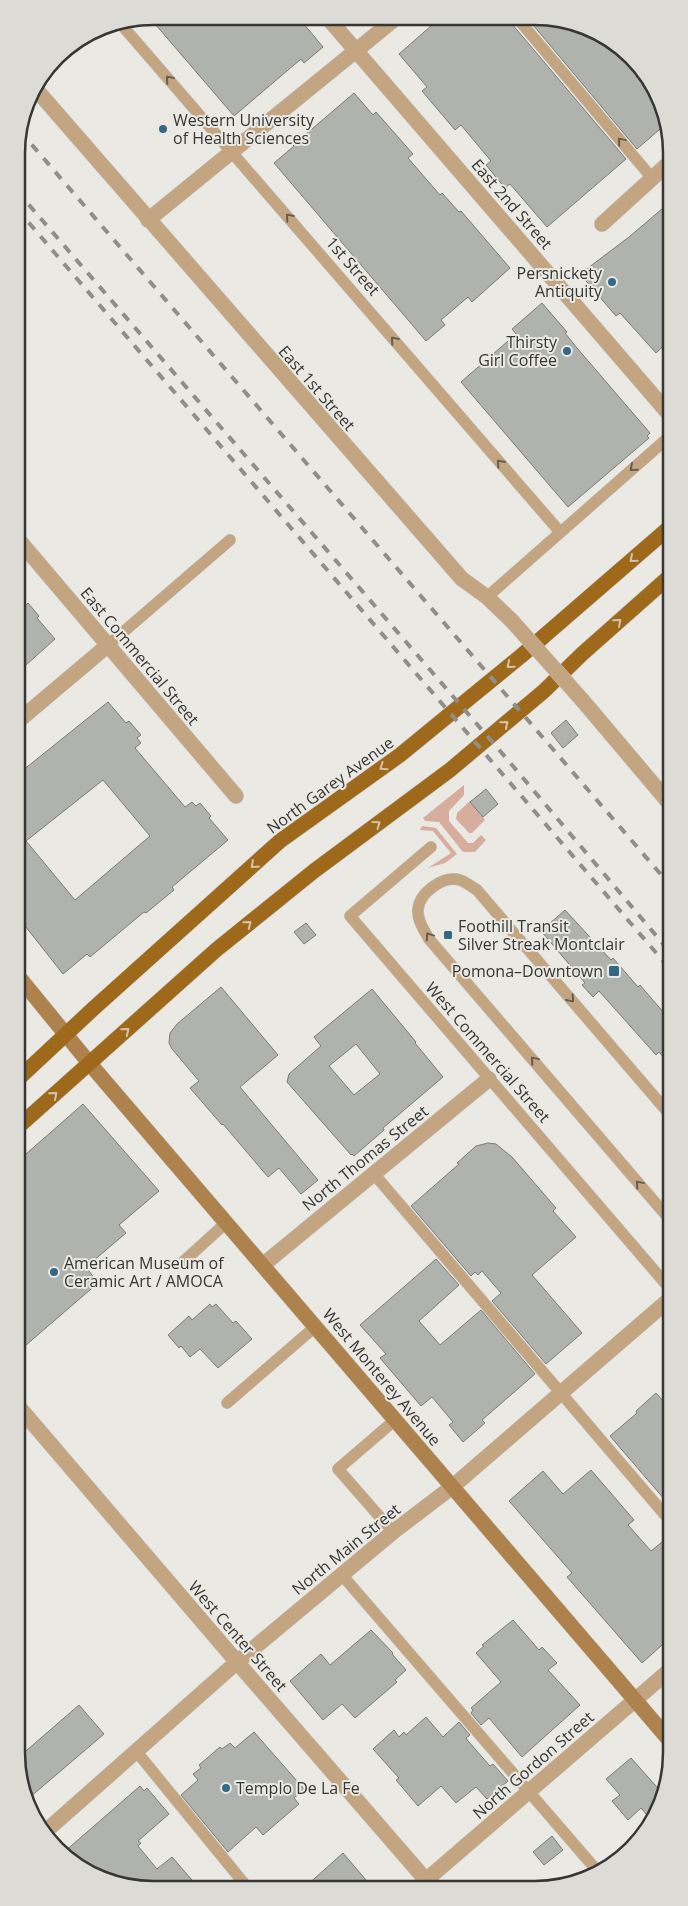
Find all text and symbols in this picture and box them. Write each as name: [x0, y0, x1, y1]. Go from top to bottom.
one-way arrow: [166, 76, 175, 85]
place label: Western University of Health Sciences: [173, 109, 315, 149]
marker: Western University of Health Sciences: [157, 123, 169, 135]
one-way arrow: [617, 137, 626, 146]
street label: East 2nd Street: [467, 154, 558, 254]
one-way arrow: [285, 213, 294, 222]
street label: 1st Street: [321, 232, 385, 300]
place label: Persnickety Antiquity: [517, 262, 603, 302]
marker: Persnickety Antiquity: [606, 276, 618, 288]
place label: Thirsty Girl Coffee: [478, 331, 558, 371]
one-way arrow: [392, 337, 400, 346]
street label: East 1st Street: [274, 341, 360, 436]
marker: Thirsty Girl Coffee: [561, 345, 573, 357]
one-way arrow: [497, 460, 506, 469]
one-way arrow: [629, 463, 638, 472]
one-way arrow: [629, 553, 638, 562]
street label: East Commercial Street: [76, 582, 204, 730]
one-way arrow: [613, 619, 622, 628]
one-way arrow: [506, 660, 515, 669]
one-way arrow: [499, 721, 508, 730]
street label: North Garey Avenue: [262, 731, 398, 839]
one-way arrow: [379, 761, 389, 770]
one-way arrow: [371, 821, 381, 830]
one-way arrow: [250, 859, 259, 868]
place label: Foothill Transit Silver Streak Montclair: [458, 915, 625, 955]
one-way arrow: [243, 920, 252, 929]
marker: Foothill Transit Silver Streak Montclair: [442, 929, 454, 941]
one-way arrow: [426, 933, 435, 942]
place label: Pomona–Downtown: [452, 960, 603, 982]
marker: Pomona–Downtown: [607, 964, 621, 978]
street label: West Commercial Street: [421, 977, 555, 1127]
one-way arrow: [566, 994, 575, 1003]
one-way arrow: [121, 1028, 130, 1037]
one-way arrow: [530, 1057, 539, 1066]
one-way arrow: [48, 1093, 57, 1101]
street label: North Thomas Street: [297, 1100, 433, 1216]
one-way arrow: [636, 1181, 645, 1190]
place label: American Museum of Ceramic Art / AMOCA: [64, 1252, 225, 1292]
marker: American Museum of Ceramic Art / AMOCA: [48, 1266, 60, 1278]
street label: West Monterey Avenue: [318, 1304, 446, 1450]
street label: North Main Street: [287, 1498, 405, 1600]
street label: West Center Street: [184, 1576, 292, 1696]
street label: North Gordon Street: [468, 1706, 598, 1824]
place label: Templo De La Fe: [236, 1777, 360, 1799]
marker: Templo De La Fe: [220, 1782, 232, 1794]

